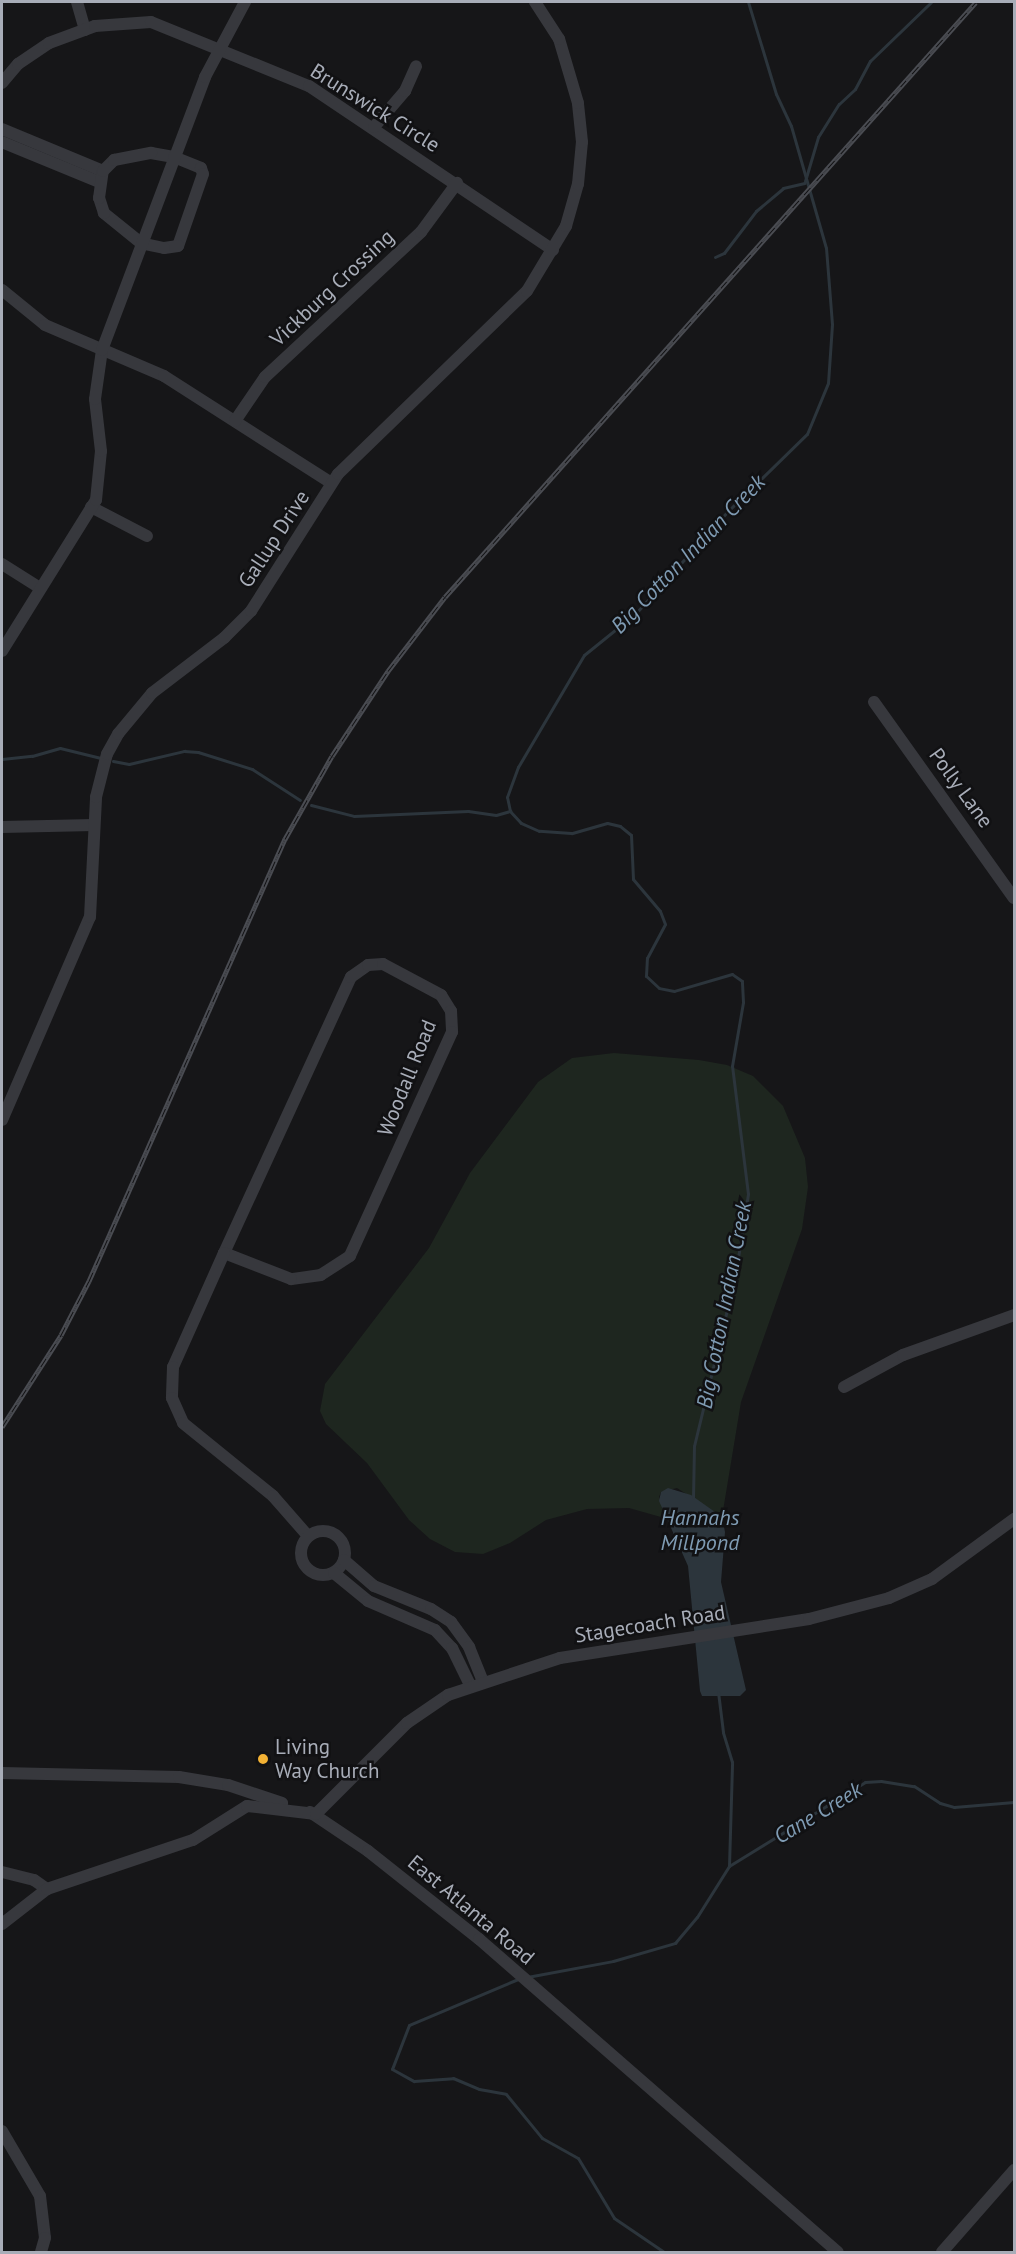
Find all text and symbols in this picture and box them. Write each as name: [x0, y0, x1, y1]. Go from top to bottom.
street label: Brunswick Circle: [305, 58, 445, 158]
street label: Vickburg Crossing: [265, 224, 399, 352]
water label: Big Cotton Indian Creek: [605, 469, 771, 639]
street label: Gallup Drive: [233, 486, 315, 592]
street label: Polly Lane: [924, 743, 998, 833]
street label: Woodall Road: [372, 1016, 442, 1140]
water label: Big Cotton Indian Creek: [691, 1199, 757, 1411]
water label: Hannahs Millpond: [661, 1504, 739, 1556]
street label: Stagecoach Road: [573, 1600, 727, 1648]
place label: Living Way Church: [275, 1734, 380, 1784]
marker: Living Way Church: [256, 1752, 270, 1766]
water label: Cane Creek: [769, 1776, 867, 1850]
street label: East Atlanta Road: [402, 1850, 540, 1970]

